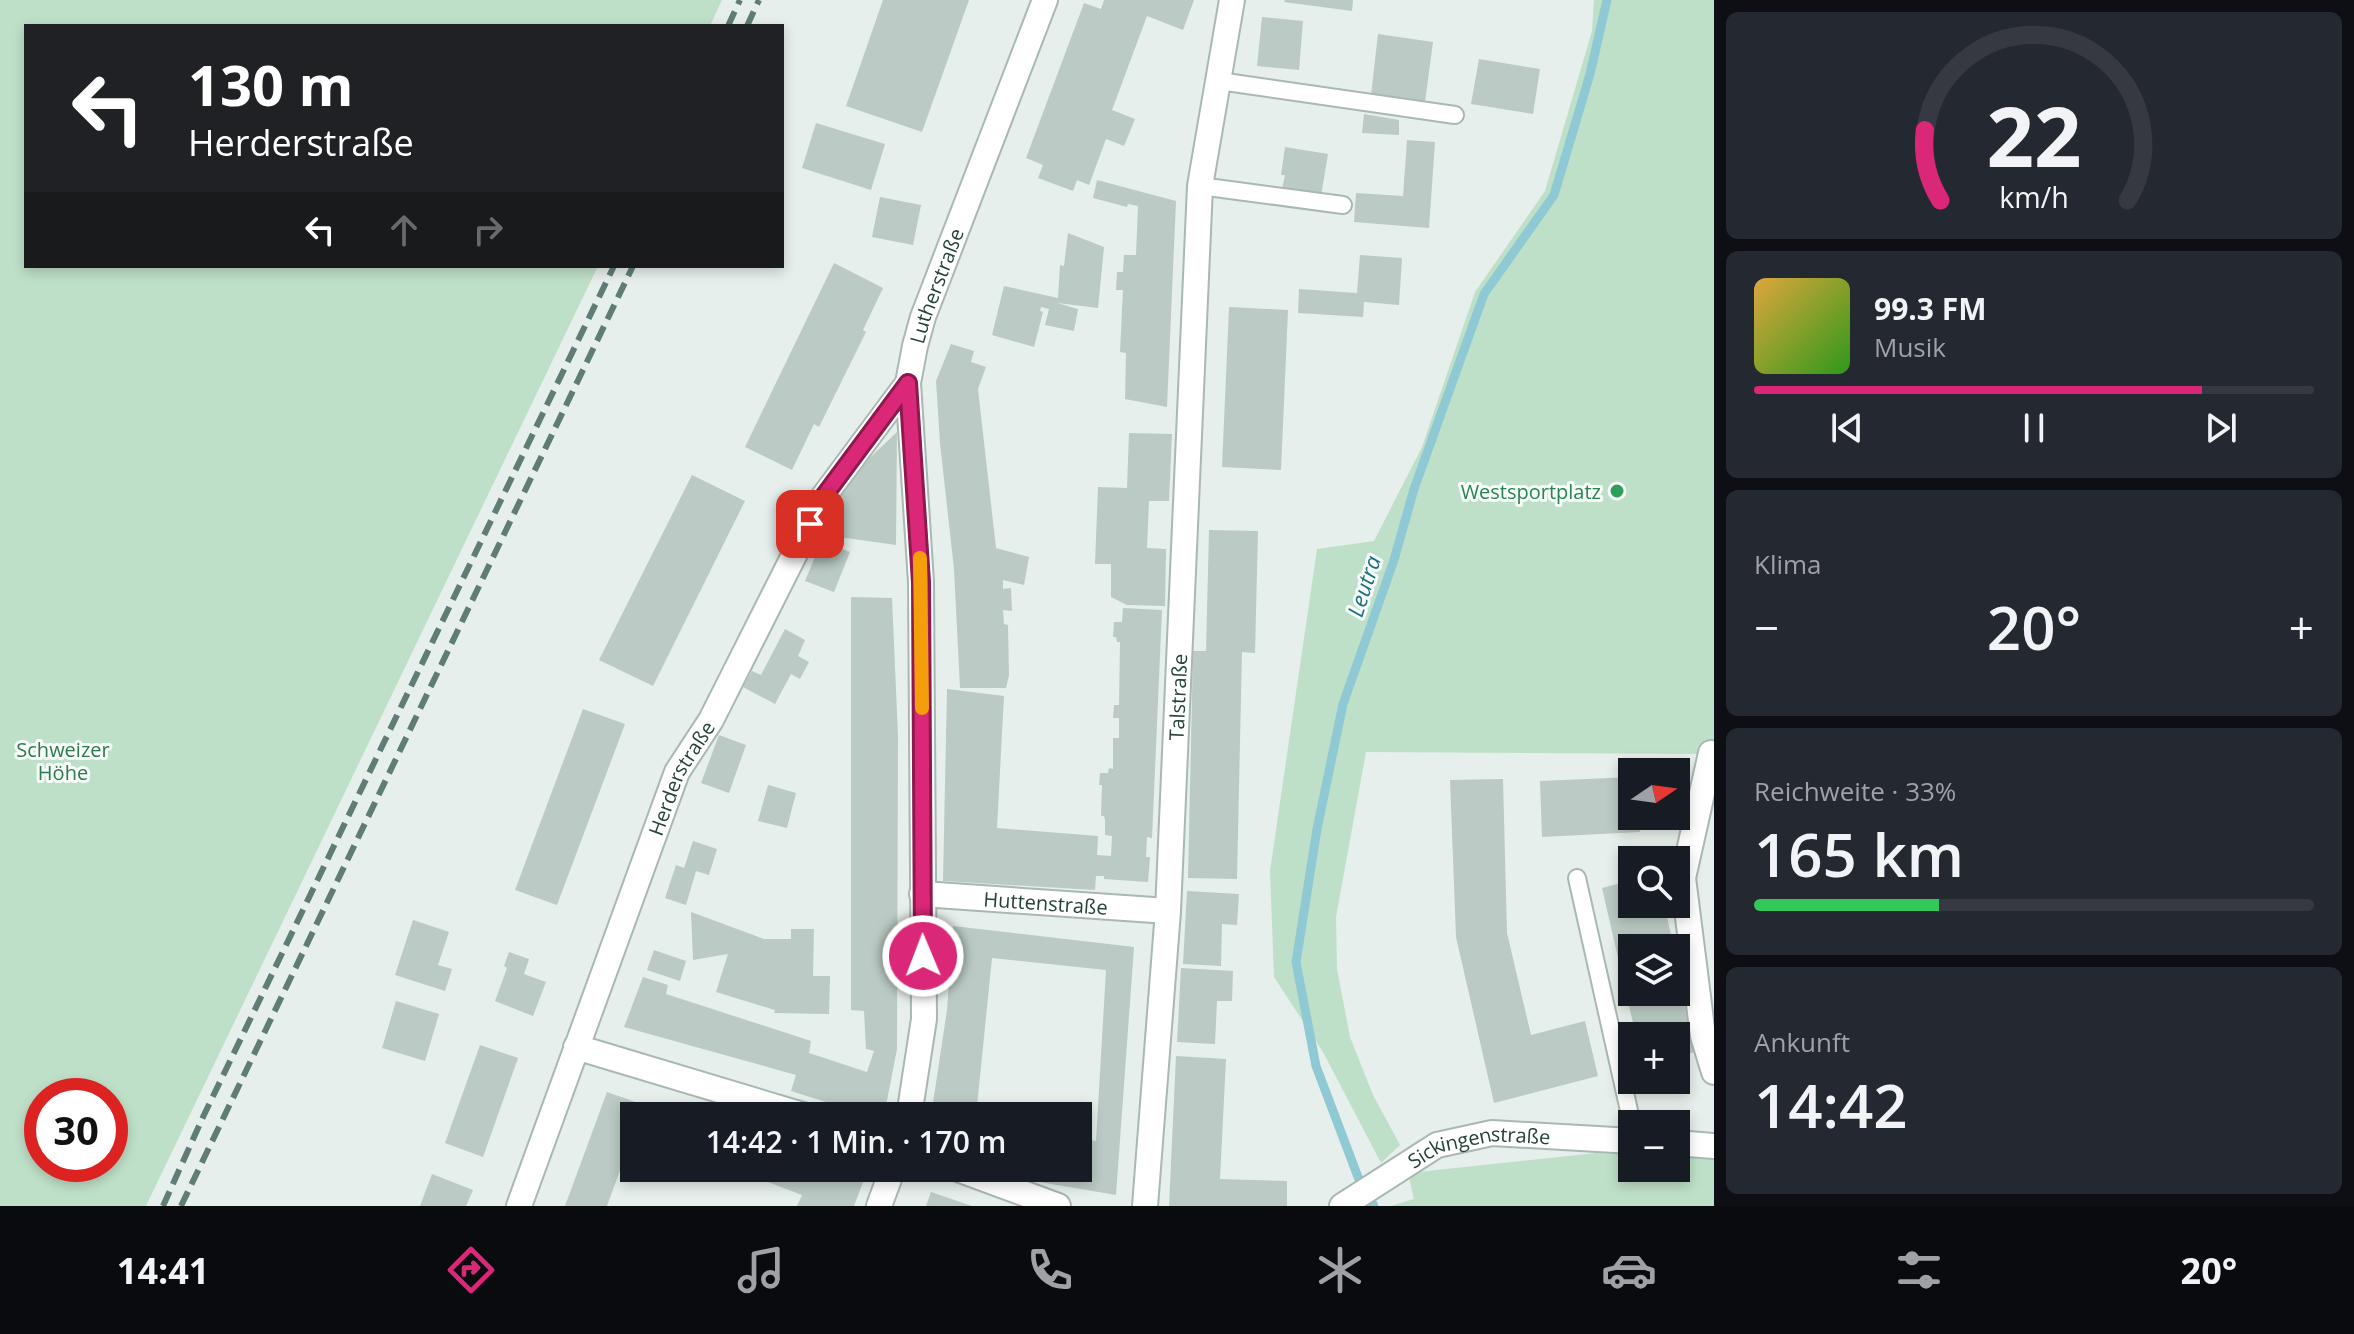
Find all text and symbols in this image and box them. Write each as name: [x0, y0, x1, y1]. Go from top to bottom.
text: 130 m: [188, 46, 354, 122]
icon: left: [56, 56, 160, 160]
text: 22: [1986, 78, 2082, 191]
text: Herderstraße: [188, 118, 414, 167]
text: km/h: [1999, 178, 2069, 217]
icon: left: [298, 208, 342, 252]
icon: ahead: [382, 208, 426, 252]
icon: right: [466, 208, 510, 252]
street label: Lutherstraße: [903, 224, 969, 347]
text: 99.3 FM: [1874, 288, 1987, 329]
text: Musik: [1874, 329, 1946, 365]
icon: previous: [1825, 406, 1869, 450]
icon: pause: [2012, 406, 2056, 450]
icon: next: [2199, 406, 2243, 450]
place label: Westsportplatz: [1461, 478, 1601, 505]
marker: Westsportplatz: [1608, 482, 1626, 500]
pin: [776, 490, 844, 558]
icon: arrive: [788, 502, 832, 546]
text: Klima: [1754, 546, 1822, 582]
water label: Leutra: [1339, 552, 1387, 620]
text: 20°: [1987, 586, 2081, 668]
text: −: [1754, 597, 1779, 657]
text: +: [2289, 597, 2314, 657]
street label: Talstraße: [1162, 653, 1193, 741]
street label: Herderstraße: [642, 715, 721, 839]
park label: Schweizer Höhe: [16, 736, 110, 786]
north arrow: [1618, 758, 1690, 830]
map controls: [1618, 758, 1690, 1182]
text: Reichweite · 33%: [1754, 773, 1956, 809]
text: 165 km: [1754, 813, 1964, 895]
button: search: [1618, 846, 1690, 918]
street label: Huttenstraße: [983, 885, 1109, 920]
position arrow: [881, 914, 965, 998]
button: layers: [1618, 934, 1690, 1006]
button: +: [1618, 1022, 1690, 1094]
text: Ankunft: [1754, 1024, 1850, 1060]
text: 14:42: [1754, 1064, 1908, 1146]
speed limit sign: 30: [24, 1078, 128, 1182]
button: −: [1618, 1110, 1690, 1182]
street label: Sickingenstraße: [1402, 1119, 1551, 1174]
text: 14:42 · 1 Min. · 170 m: [706, 1121, 1006, 1162]
icon: directions: [443, 1242, 499, 1298]
icon: music: [733, 1242, 789, 1298]
icon: phone: [1022, 1242, 1078, 1298]
icon: climate: [1312, 1242, 1368, 1298]
icon: car: [1601, 1242, 1657, 1298]
icon: filters: [1891, 1242, 1947, 1298]
text: 14:41: [117, 1246, 209, 1295]
text: 20°: [2181, 1246, 2237, 1295]

